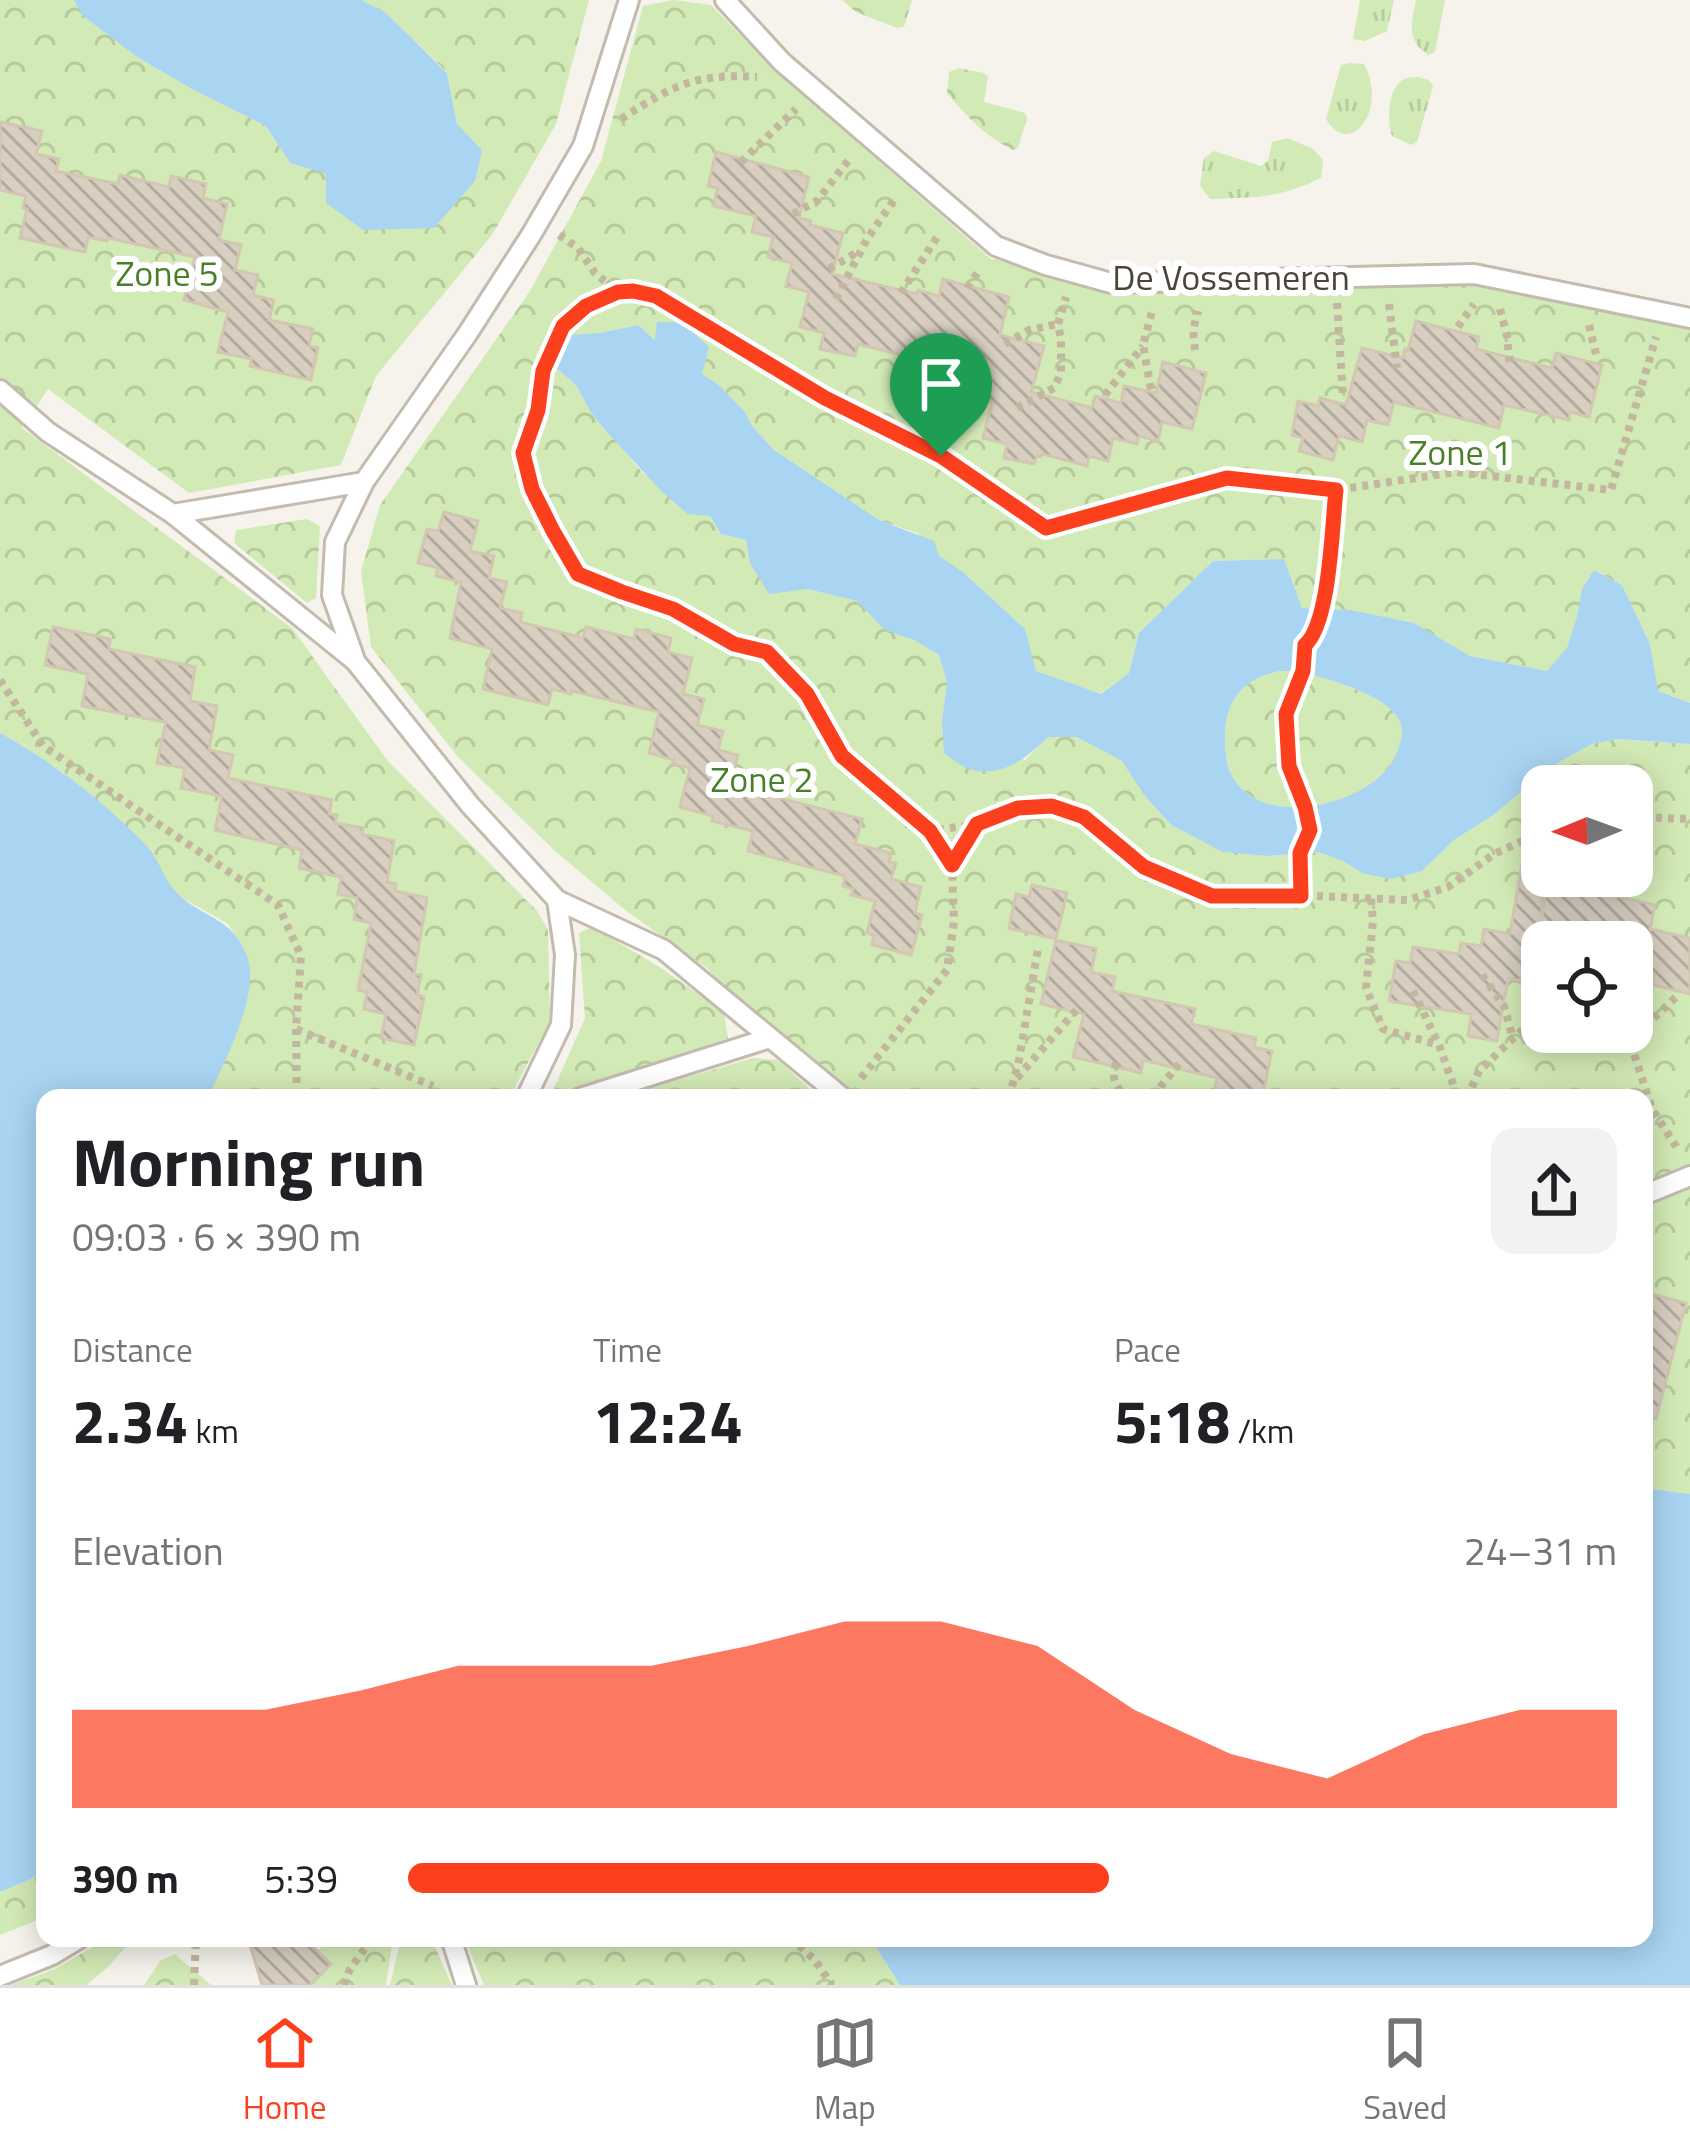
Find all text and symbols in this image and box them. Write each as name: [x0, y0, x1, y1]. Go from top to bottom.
park label: Zone 5: [115, 245, 219, 300]
street label: De Vossemeren: [1112, 249, 1350, 304]
pin: [890, 333, 992, 456]
icon: arrive: [908, 351, 974, 417]
park label: Zone 1: [1408, 424, 1512, 479]
park label: Zone 2: [710, 751, 814, 806]
north arrow: [1521, 765, 1653, 897]
map controls: [1521, 765, 1653, 1053]
button: locate: [1521, 921, 1653, 1053]
text: Morning run: [72, 1111, 425, 1212]
button: share: [1491, 1128, 1617, 1254]
text: 09:03 · 6 × 390 m: [72, 1207, 361, 1266]
text: Distance: [72, 1325, 193, 1375]
text: Time: [593, 1325, 662, 1375]
text: Pace: [1114, 1325, 1181, 1375]
text: 2.34: [72, 1375, 188, 1466]
text: 12:24: [593, 1375, 743, 1466]
text: 5:18: [1114, 1375, 1230, 1466]
text: km: [188, 1406, 239, 1456]
text: /km: [1230, 1406, 1294, 1456]
text: Elevation: [72, 1521, 224, 1580]
text: 24–31 m: [1464, 1521, 1617, 1580]
text: 390 m: [72, 1849, 179, 1908]
text: 5:39: [264, 1849, 338, 1908]
tab: Home: [243, 2010, 327, 2132]
tab: Map: [812, 2010, 878, 2132]
tab: Saved: [1363, 2010, 1447, 2132]

